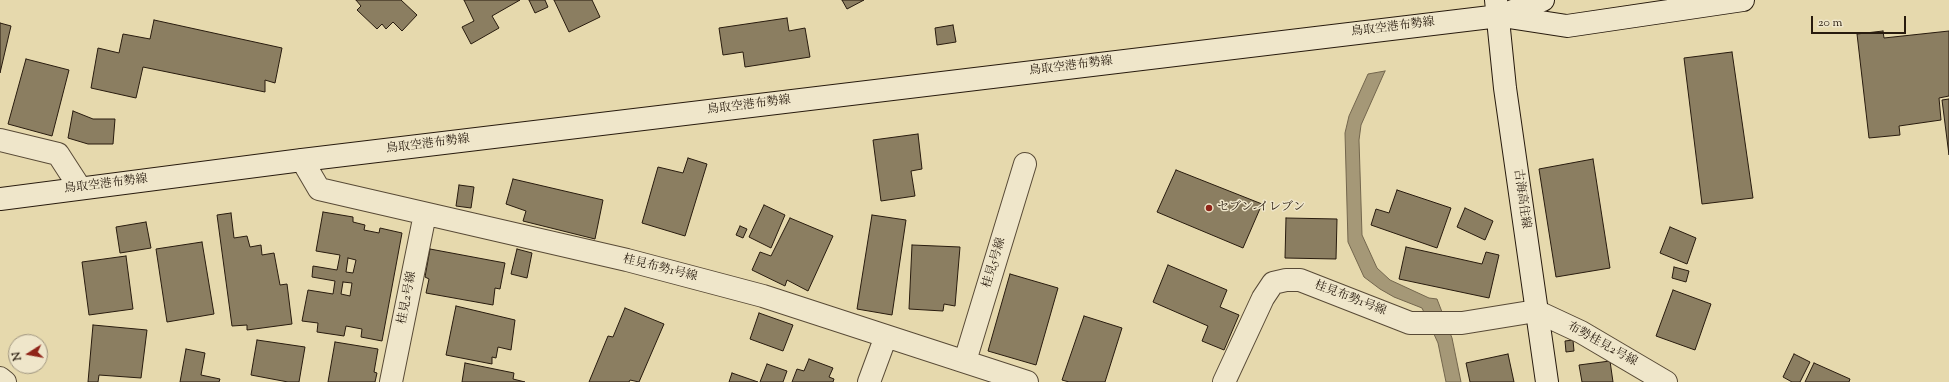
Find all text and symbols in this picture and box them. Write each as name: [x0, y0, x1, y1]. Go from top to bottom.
scale bar: [1813, 8, 1908, 34]
text: 20 m: [1818, 14, 1842, 32]
street label: 鳥取空港布勢線: [1350, 16, 1436, 40]
street label: 鳥取空港布勢線: [1028, 55, 1114, 79]
street label: 鳥取空港布勢線: [706, 94, 792, 118]
street label: 鳥取空港布勢線: [385, 133, 471, 157]
street label: 古海高住線: [1510, 168, 1532, 230]
street label: 鳥取空港布勢線: [63, 173, 149, 197]
place label: セブン-イレブン: [1217, 201, 1305, 215]
marker: セブン-イレブン: [1204, 203, 1214, 213]
street label: 桂見5号線: [980, 236, 1010, 290]
street label: 桂見布勢1号線: [621, 253, 699, 285]
street label: 桂見2号線: [396, 270, 420, 326]
street label: 桂見布勢1号線: [1312, 279, 1388, 319]
street label: 布勢桂見2号線: [1565, 320, 1639, 370]
north arrow: [8, 334, 48, 374]
text: N: [9, 350, 26, 362]

